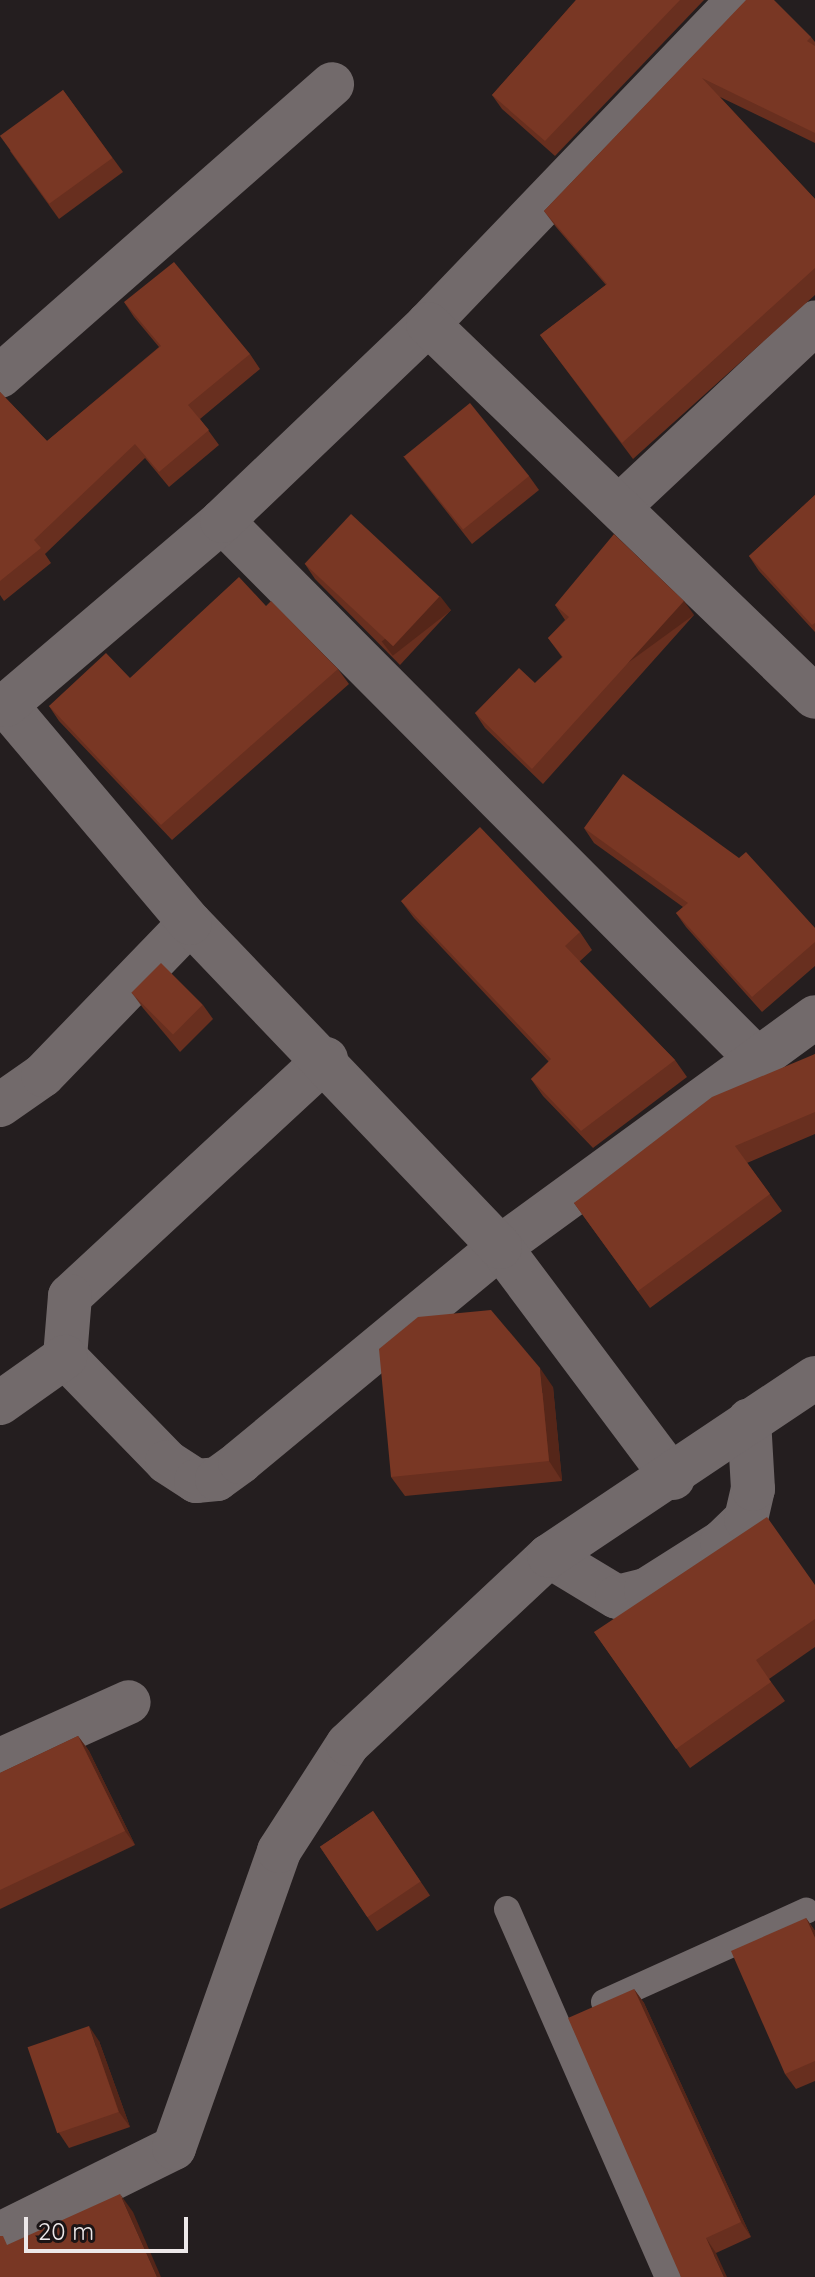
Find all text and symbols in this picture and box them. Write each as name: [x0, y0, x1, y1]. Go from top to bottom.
scale bar: [28, 2201, 192, 2251]
text: 20 m: [38, 2216, 94, 2246]

